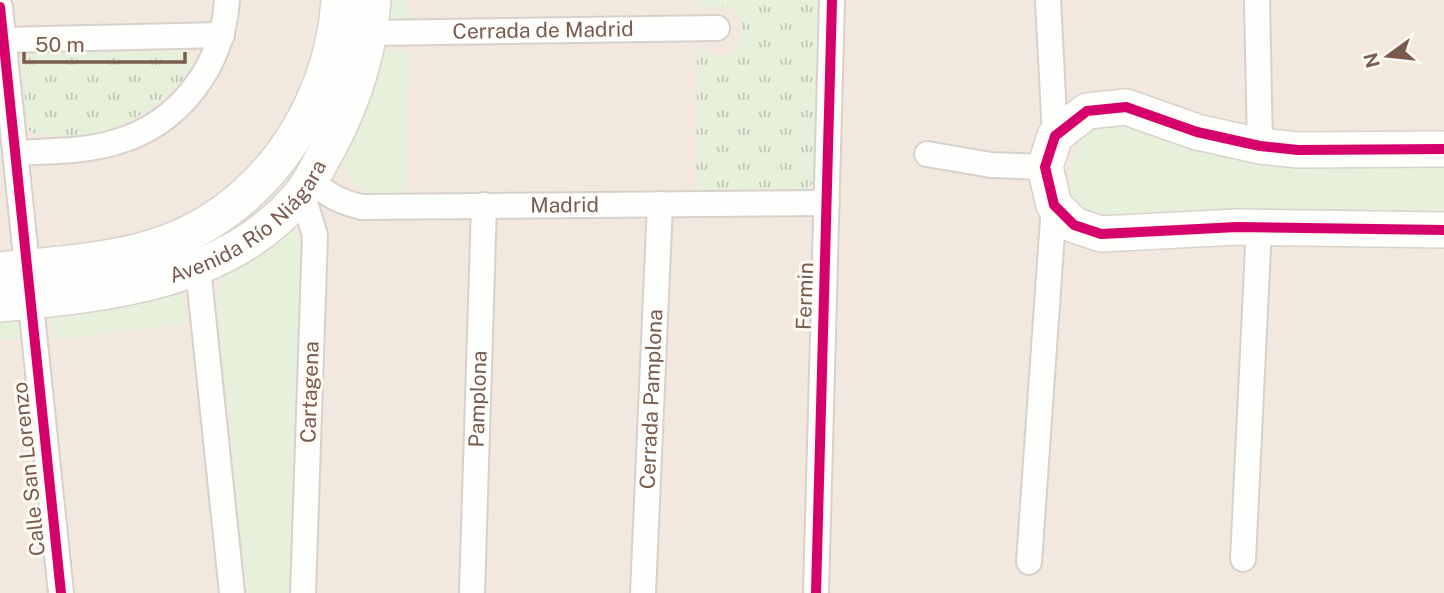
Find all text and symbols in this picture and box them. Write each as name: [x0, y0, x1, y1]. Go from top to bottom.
street label: Cerrada de Madrid: [452, 16, 634, 44]
scale bar: [24, 21, 186, 65]
north arrow: [1353, 21, 1423, 91]
text: 50 m: [35, 32, 85, 57]
text: N: [1359, 50, 1384, 70]
street label: Avenida Río Niágara: [166, 156, 331, 288]
street label: Madrid: [530, 192, 599, 218]
street label: Fermin: [791, 262, 818, 330]
street label: Cerrada Pamplona: [635, 309, 667, 490]
street label: Cartagena: [295, 341, 324, 443]
street label: Pamplona: [464, 350, 491, 448]
street label: Calle San Lorenzo: [7, 381, 50, 557]

